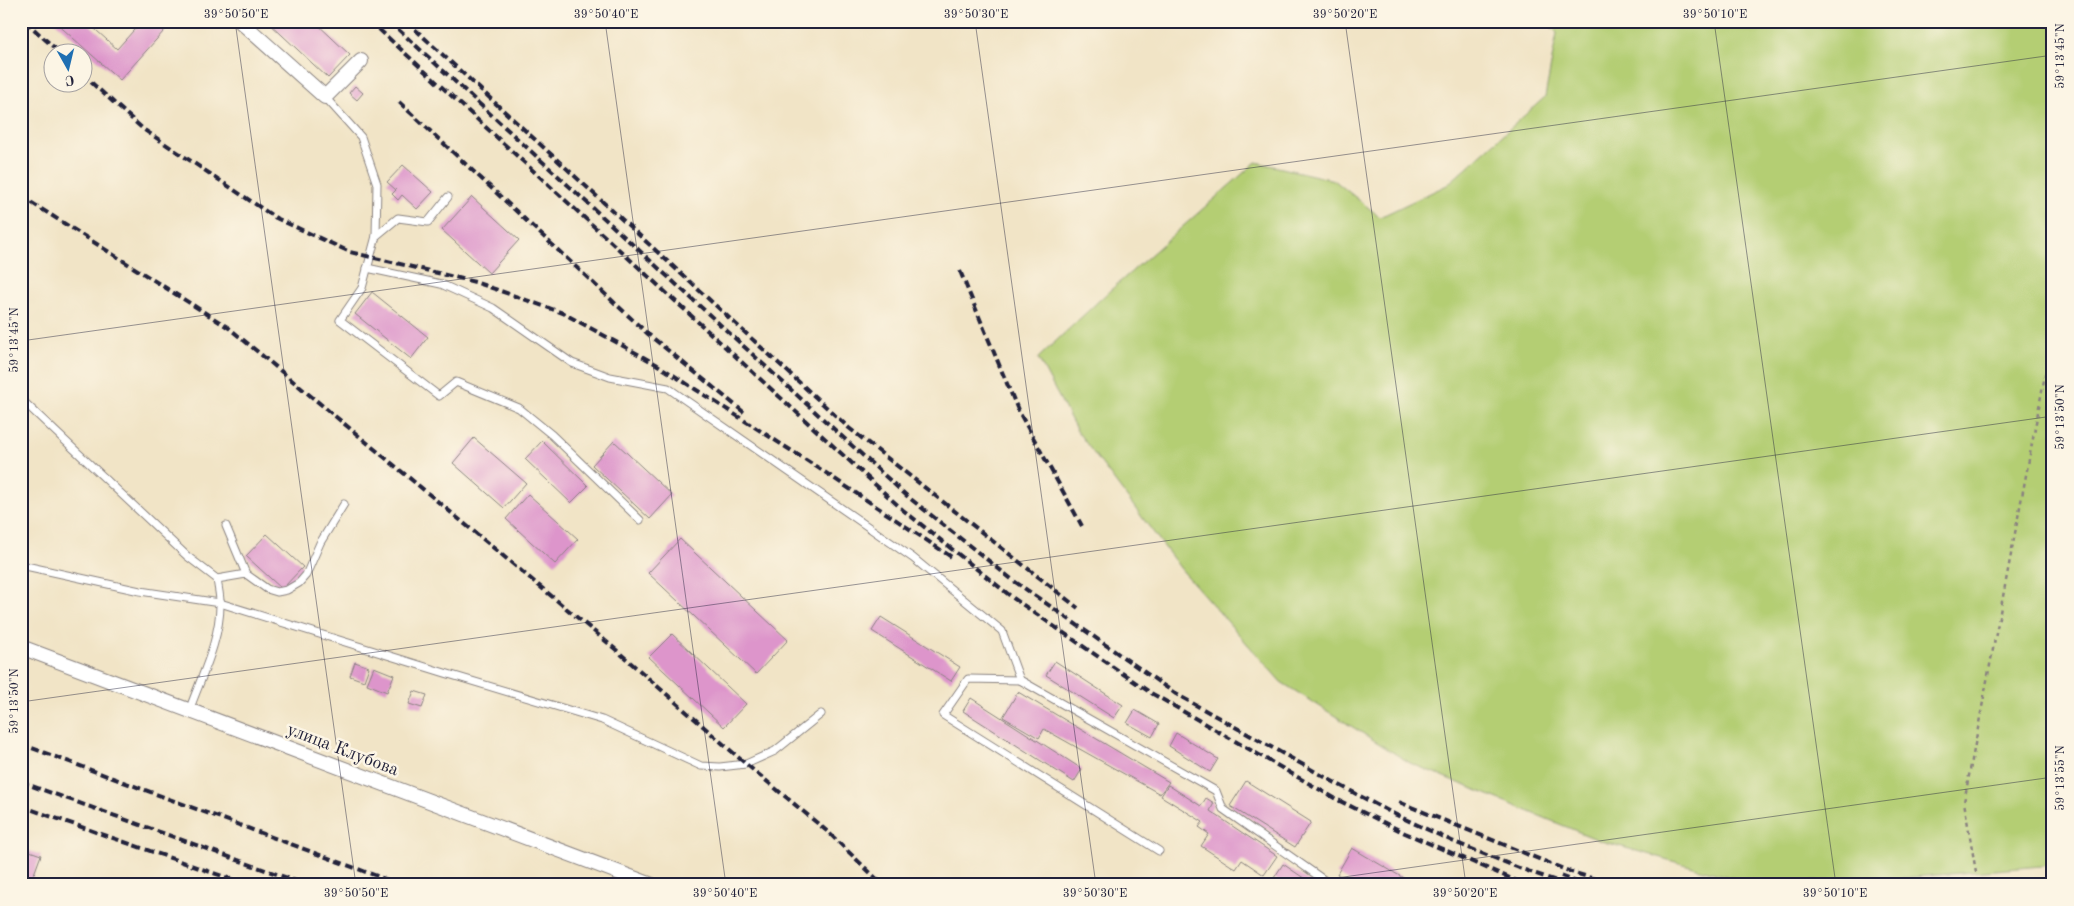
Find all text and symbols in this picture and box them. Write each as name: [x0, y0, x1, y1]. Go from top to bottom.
text: 39°50'50"E: [204, 8, 268, 21]
text: 39°50'40"E: [574, 8, 638, 21]
text: 39°50'30"E: [944, 8, 1008, 21]
text: 39°50'20"E: [1313, 8, 1377, 21]
text: 39°50'10"E: [1683, 8, 1747, 21]
text: 59°13'45"N: [2054, 23, 2067, 89]
north arrow: [42, 42, 92, 92]
text: С: [64, 72, 75, 87]
text: 59°13'45"N: [8, 307, 21, 373]
text: 59°13'50"N: [2054, 384, 2067, 450]
text: 59°13'50"N: [8, 668, 21, 734]
street label: улица Клубова: [284, 720, 401, 780]
text: 59°13'55"N: [2054, 745, 2067, 811]
text: 39°50'50"E: [324, 887, 388, 900]
text: 39°50'40"E: [693, 887, 757, 900]
text: 39°50'30"E: [1063, 887, 1127, 900]
text: 39°50'20"E: [1433, 887, 1497, 900]
text: 39°50'10"E: [1803, 887, 1867, 900]

